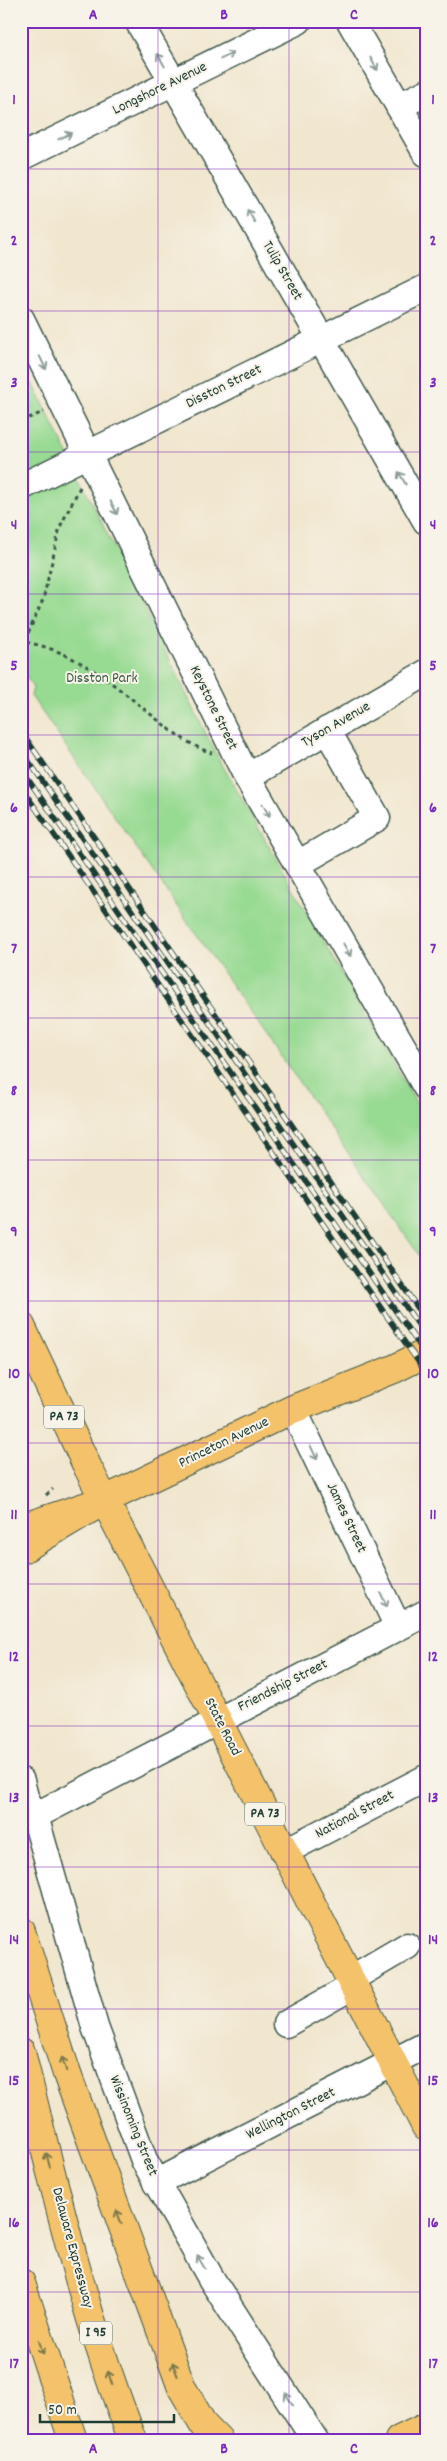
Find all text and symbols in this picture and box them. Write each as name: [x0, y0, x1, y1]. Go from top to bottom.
text: A: [89, 4, 98, 27]
text: B: [220, 4, 228, 27]
text: C: [350, 4, 358, 27]
one-way arrow: [219, 51, 234, 61]
one-way arrow: [155, 54, 165, 68]
street label: Longshore Avenue: [109, 56, 211, 121]
one-way arrow: [370, 56, 380, 70]
text: 1: [12, 89, 16, 112]
text: 1: [431, 89, 435, 112]
one-way arrow: [57, 131, 72, 140]
one-way arrow: [245, 210, 255, 224]
text: 2: [11, 230, 18, 253]
text: 2: [430, 230, 437, 253]
street label: Tulip Street: [256, 237, 308, 305]
one-way arrow: [38, 355, 48, 370]
street label: Disston Street: [182, 359, 266, 415]
text: 3: [10, 372, 18, 395]
text: 3: [429, 372, 437, 395]
one-way arrow: [396, 472, 406, 486]
one-way arrow: [109, 501, 119, 516]
text: 4: [11, 514, 17, 537]
text: 4: [430, 514, 436, 537]
text: 5: [10, 655, 18, 678]
text: 5: [429, 655, 437, 678]
street label: Keystone Street: [183, 662, 243, 754]
park label: Disston Park: [66, 668, 138, 690]
street label: Tyson Avenue: [297, 696, 375, 754]
text: 6: [10, 797, 18, 820]
text: 6: [429, 797, 437, 820]
one-way arrow: [262, 802, 272, 816]
text: 7: [11, 938, 17, 961]
text: 7: [430, 938, 436, 961]
one-way arrow: [343, 943, 353, 957]
text: 8: [11, 1080, 18, 1103]
text: 8: [430, 1080, 437, 1103]
text: 9: [10, 1221, 18, 1244]
text: 9: [429, 1221, 437, 1244]
text: 10: [8, 1363, 20, 1386]
text: 10: [427, 1363, 439, 1386]
road number: PA 73: [44, 1405, 84, 1428]
street label: Princeton Avenue: [175, 1411, 273, 1474]
one-way arrow: [310, 1445, 320, 1460]
street label: James Street: [320, 1479, 372, 1557]
text: 11: [10, 1504, 18, 1527]
text: 11: [429, 1504, 437, 1527]
one-way arrow: [380, 1592, 390, 1607]
text: 12: [9, 1646, 19, 1669]
text: 12: [428, 1646, 438, 1669]
street label: Friendship Street: [234, 1654, 332, 1718]
street label: State Road: [198, 1694, 246, 1760]
street label: National Street: [312, 1785, 399, 1845]
text: 13: [9, 1787, 19, 1810]
text: 13: [428, 1787, 438, 1810]
road number: PA 73: [245, 1802, 285, 1826]
text: 14: [9, 1929, 19, 1952]
text: 14: [428, 1929, 438, 1952]
one-way arrow: [58, 2056, 68, 2072]
text: 15: [9, 2070, 19, 2093]
text: 15: [428, 2070, 438, 2093]
street label: Wissinoming Street: [103, 2072, 163, 2180]
street label: Wellington Street: [243, 2082, 340, 2146]
one-way arrow: [43, 2152, 52, 2168]
street label: Delaware Expressway: [45, 2185, 99, 2312]
one-way arrow: [114, 2210, 123, 2225]
text: 16: [8, 2212, 20, 2235]
text: 16: [427, 2212, 439, 2235]
one-way arrow: [196, 2255, 206, 2270]
road number: I 95: [80, 2322, 112, 2344]
one-way arrow: [37, 2338, 47, 2354]
text: 17: [9, 2353, 19, 2376]
text: 17: [428, 2353, 438, 2376]
one-way arrow: [170, 2362, 180, 2377]
one-way arrow: [105, 2370, 115, 2386]
scale bar: [40, 2391, 174, 2423]
one-way arrow: [283, 2392, 294, 2406]
text: 50 m: [48, 2400, 77, 2422]
text: A: [89, 2438, 98, 2461]
text: B: [220, 2438, 228, 2461]
text: C: [350, 2438, 358, 2461]

